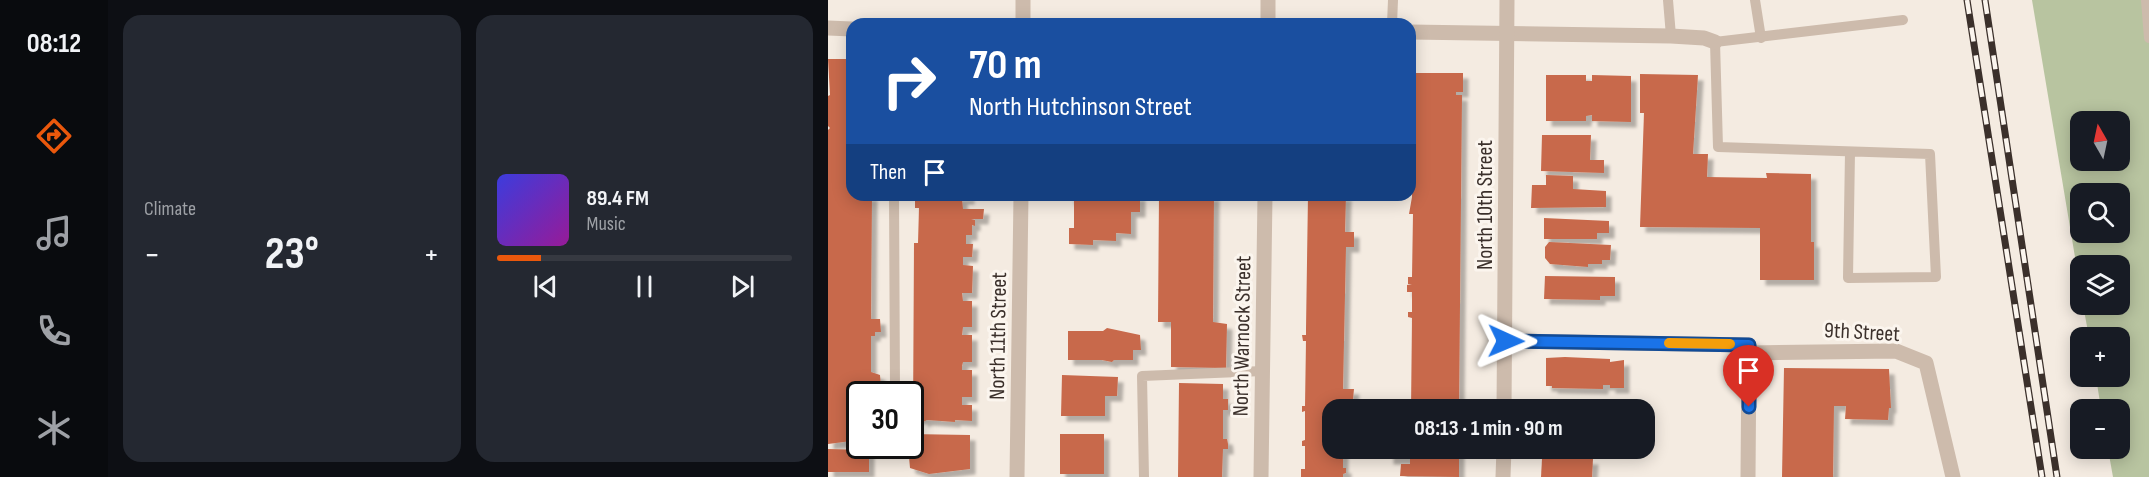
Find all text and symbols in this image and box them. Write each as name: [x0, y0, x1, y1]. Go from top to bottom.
text: 08:12: [27, 28, 81, 60]
text: 70 m: [969, 40, 1042, 91]
icon: right: [870, 42, 948, 120]
text: North Hutchinson Street: [969, 91, 1192, 123]
north arrow: [2070, 111, 2130, 171]
map controls: [2070, 111, 2130, 459]
icon: directions: [33, 115, 75, 157]
street label: North 10th Street: [1472, 140, 1499, 270]
icon: arrive: [918, 156, 951, 189]
text: Then: [870, 159, 906, 186]
button: search: [2070, 183, 2130, 243]
text: 89.4 FM: [587, 185, 649, 212]
text: Climate: [144, 197, 196, 221]
icon: music: [33, 212, 75, 254]
text: Music: [587, 212, 626, 236]
text: 23°: [265, 227, 319, 282]
text: −: [144, 235, 160, 275]
text: +: [423, 235, 439, 275]
street label: North Warnock Street: [1228, 255, 1257, 417]
button: layers: [2070, 255, 2130, 315]
icon: previous: [529, 270, 562, 303]
icon: pause: [628, 270, 661, 303]
icon: next: [726, 270, 759, 303]
street label: North 11th Street: [984, 272, 1013, 400]
position arrow: [1474, 309, 1538, 373]
icon: phone: [33, 310, 75, 352]
street label: 9th Street: [1823, 317, 1901, 348]
button: +: [2070, 327, 2130, 387]
pin: [1723, 345, 1774, 407]
icon: arrive: [1732, 354, 1765, 387]
speed limit sign: 30: [846, 381, 924, 459]
button: −: [2070, 399, 2130, 459]
icon: climate: [33, 407, 75, 449]
text: 08:13 · 1 min · 90 m: [1414, 415, 1563, 442]

